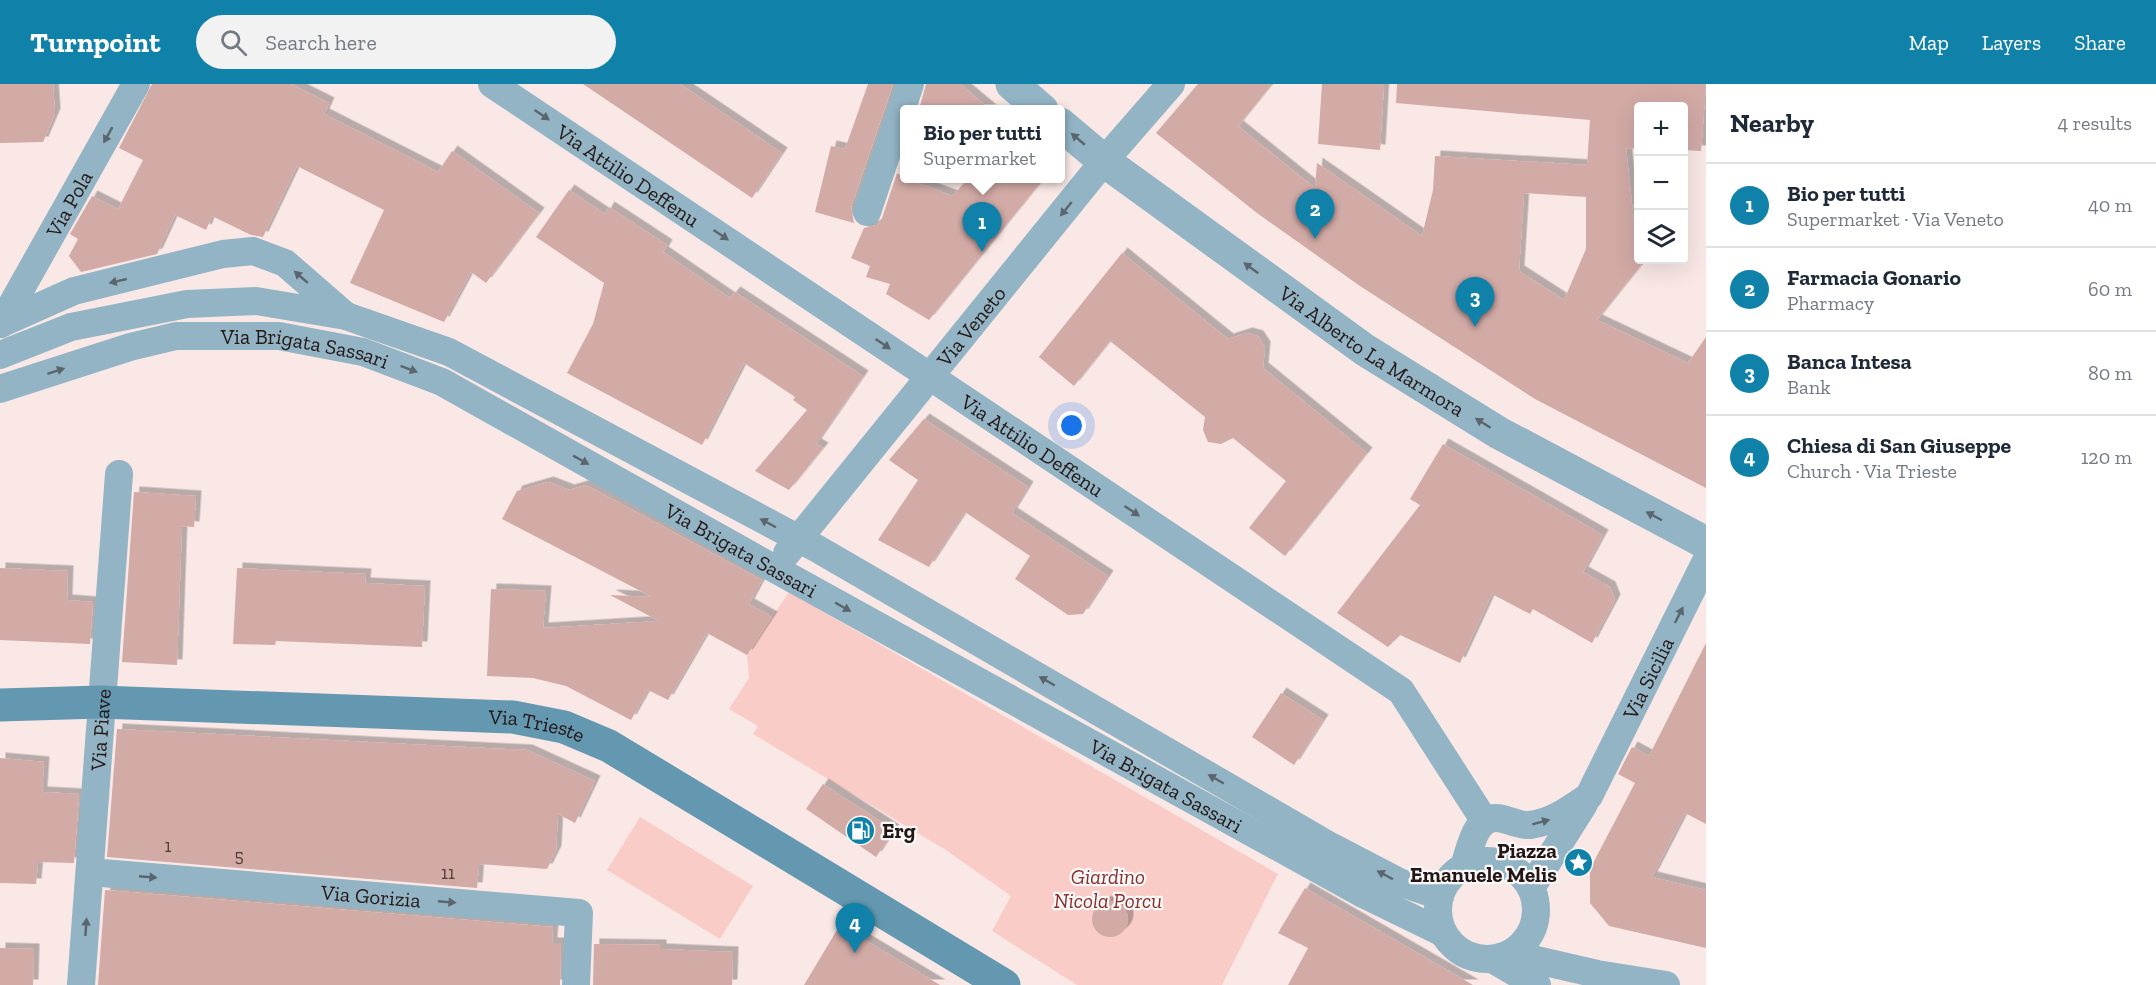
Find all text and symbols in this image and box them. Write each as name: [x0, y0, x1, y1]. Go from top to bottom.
search box: [196, 15, 616, 69]
text: Turnpoint: [30, 26, 160, 59]
icon: search: [217, 26, 250, 59]
text: Search here: [265, 29, 377, 56]
text: Map: [1909, 30, 1949, 55]
text: Layers: [1982, 30, 2041, 55]
text: Share: [2074, 30, 2126, 55]
map controls: [1634, 102, 1688, 264]
button: +: [1634, 102, 1688, 156]
popup: [900, 105, 1065, 183]
text: Nearby: [1730, 107, 1814, 139]
one-way arrow: [533, 109, 549, 121]
text: 4 results: [2057, 111, 2132, 135]
street label: Via Attilio Deffenu: [551, 118, 705, 232]
text: Bio per tutti: [923, 119, 1042, 146]
one-way arrow: [102, 127, 113, 143]
one-way arrow: [1071, 133, 1086, 146]
text: Supermarket: [923, 146, 1036, 170]
button: −: [1634, 156, 1688, 210]
street label: Via Pola: [40, 166, 97, 242]
text: Bio per tutti: [1787, 180, 1905, 207]
pin: 2: [1296, 190, 1334, 239]
text: 1: [1745, 193, 1754, 217]
text: 40 m: [2088, 193, 2132, 217]
one-way arrow: [1059, 201, 1072, 217]
pin: 1: [962, 202, 1002, 252]
text: Supermarket · Via Veneto: [1787, 207, 2004, 231]
button: layers: [1634, 210, 1688, 264]
one-way arrow: [713, 230, 729, 241]
one-way arrow: [1244, 262, 1260, 274]
text: Farmacia Gonario: [1787, 264, 1961, 291]
one-way arrow: [294, 270, 309, 284]
one-way arrow: [108, 276, 127, 286]
text: 2: [1744, 277, 1755, 301]
text: 60 m: [2088, 277, 2132, 301]
pin: 3: [1456, 278, 1494, 327]
street label: Via Alberto La Marmora: [1274, 279, 1469, 421]
street label: Via Veneto: [930, 281, 1010, 372]
text: Pharmacy: [1787, 291, 1874, 315]
street label: Via Brigata Sassari: [220, 323, 393, 373]
one-way arrow: [875, 338, 891, 349]
text: Banca Intesa: [1787, 348, 1912, 375]
text: 3: [1744, 361, 1755, 385]
text: 80 m: [2088, 361, 2132, 385]
one-way arrow: [400, 365, 418, 374]
one-way arrow: [47, 366, 65, 375]
text: Bank: [1787, 375, 1831, 399]
street label: Via Attilio Deffenu: [956, 388, 1109, 502]
your location: [1057, 411, 1086, 440]
one-way arrow: [1475, 417, 1491, 428]
text: Chiesa di San Giuseppe: [1787, 432, 2011, 459]
text: 4: [1744, 445, 1755, 469]
text: 120 m: [2081, 445, 2132, 469]
one-way arrow: [573, 455, 590, 465]
text: Church · Via Trieste: [1787, 459, 1957, 483]
street label: Via Brigata Sassari: [660, 497, 822, 602]
one-way arrow: [1124, 505, 1140, 517]
one-way arrow: [1646, 511, 1663, 521]
one-way arrow: [759, 518, 776, 528]
one-way arrow: [834, 602, 851, 612]
one-way arrow: [1674, 606, 1684, 624]
street label: Via Sicilia: [1616, 633, 1679, 724]
one-way arrow: [1039, 676, 1055, 687]
street label: Via Piave: [84, 688, 115, 772]
street label: Via Trieste: [487, 704, 589, 747]
street label: Via Brigata Sassari: [1085, 733, 1247, 838]
one-way arrow: [1207, 775, 1224, 785]
fuel station icon: Erg: [845, 814, 877, 846]
one-way arrow: [1532, 817, 1550, 826]
place label: Erg: [882, 818, 916, 843]
house number: 1: [165, 835, 172, 857]
place label: Piazza Emanuele Melis: [1410, 838, 1557, 887]
house number: 5: [234, 845, 244, 867]
place icon: Piazza Emanuele Melis: [1562, 846, 1594, 878]
house number: 11: [441, 862, 455, 884]
park label: Giardino Nicola Porcu: [1054, 864, 1162, 913]
one-way arrow: [1377, 870, 1394, 880]
one-way arrow: [139, 872, 158, 882]
street label: Via Gorizia: [319, 879, 422, 912]
one-way arrow: [438, 897, 457, 907]
pin: 4: [836, 904, 874, 953]
one-way arrow: [81, 917, 91, 936]

